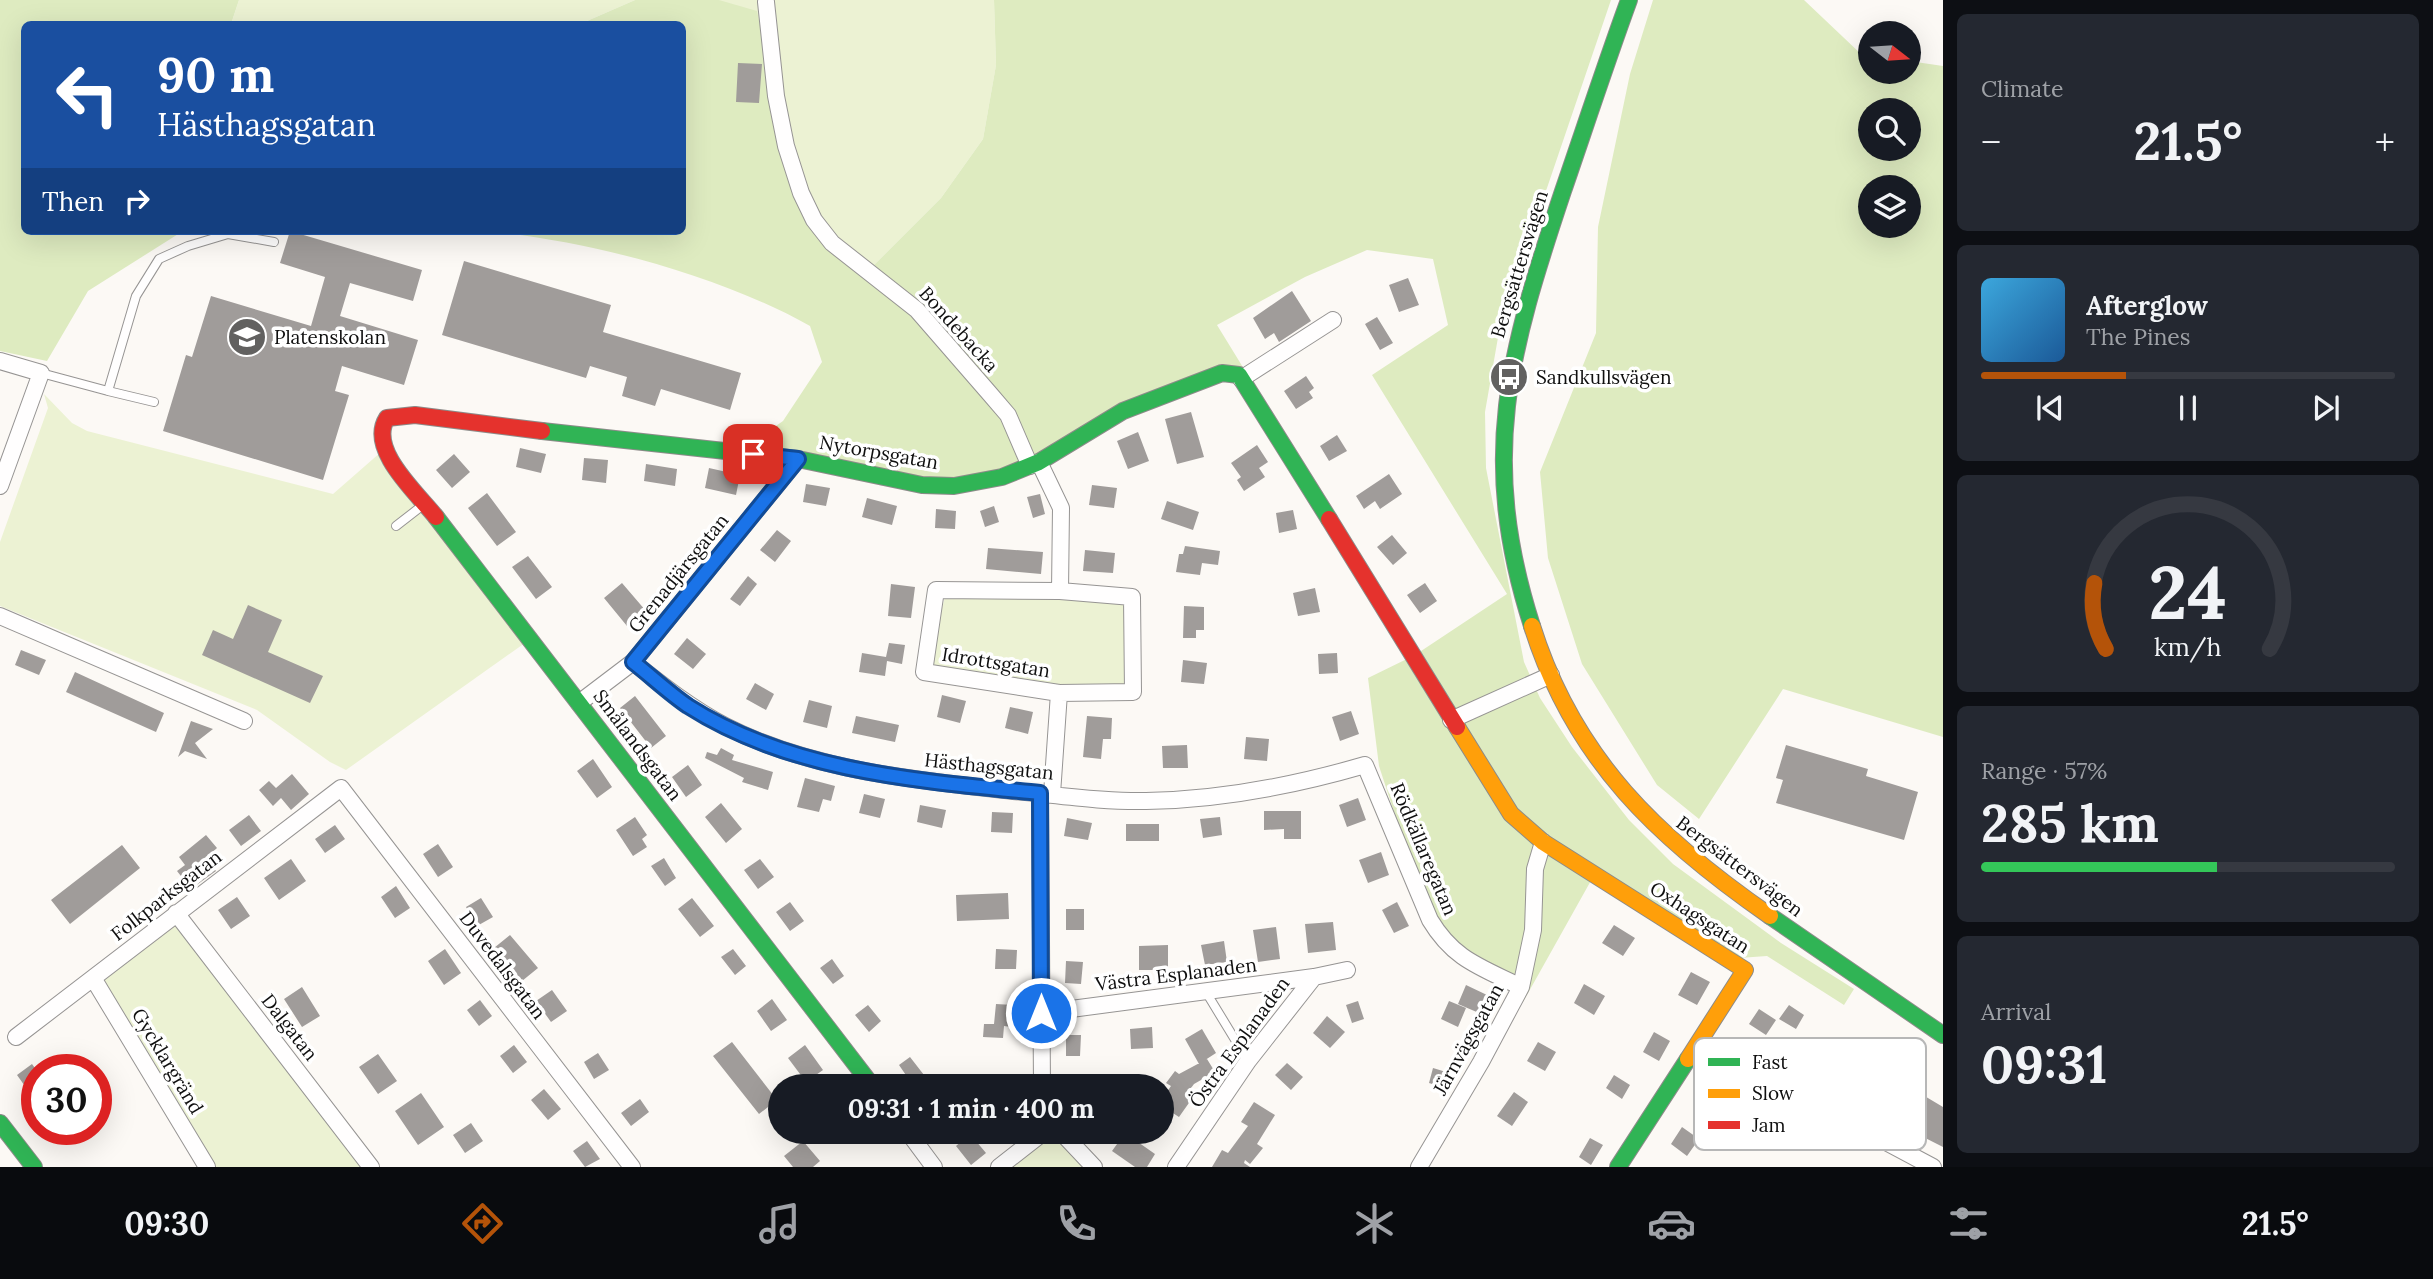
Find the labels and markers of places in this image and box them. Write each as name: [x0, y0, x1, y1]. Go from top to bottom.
school or university icon: Platenskolan: [226, 316, 268, 358]
place label: Platenskolan: [274, 325, 386, 349]
bus stop icon: Sandkullsvägen: [1488, 356, 1530, 398]
place label: Sandkullsvägen: [1536, 365, 1672, 389]
pin: [723, 424, 783, 484]

